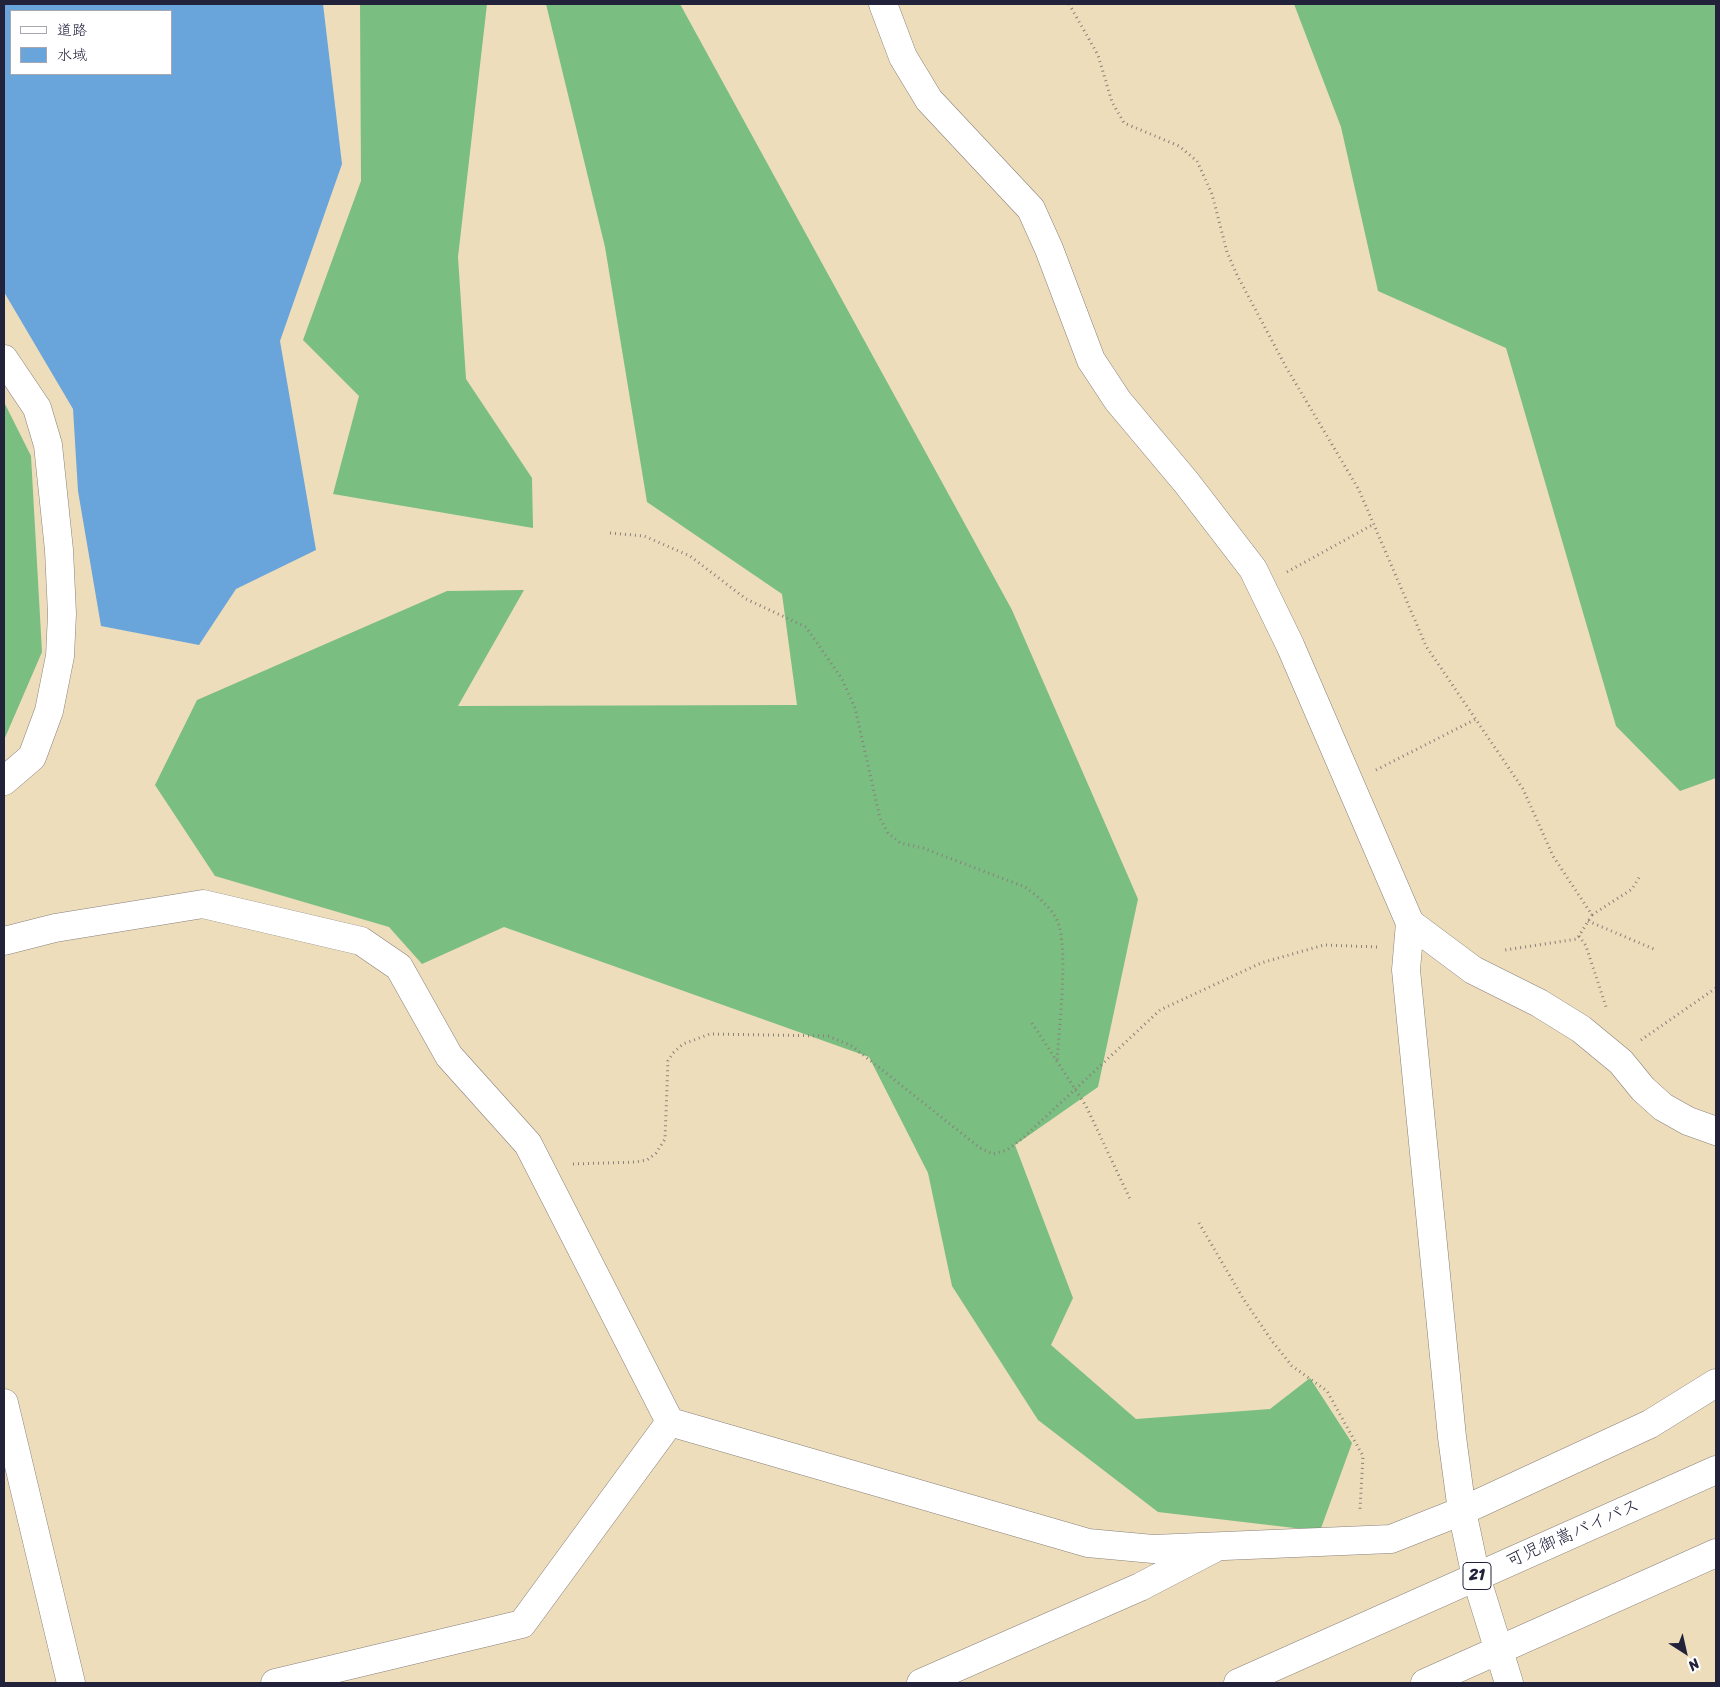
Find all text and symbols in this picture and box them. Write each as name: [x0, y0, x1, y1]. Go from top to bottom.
legend: [10, 10, 172, 75]
text: 道路: [57, 17, 87, 43]
text: 水域: [57, 42, 87, 68]
street label: 可児御嵩バイパス: [1503, 1495, 1643, 1573]
road number: 21: [1463, 1562, 1491, 1590]
north arrow: [1660, 1627, 1710, 1677]
text: N: [1683, 1652, 1705, 1678]

